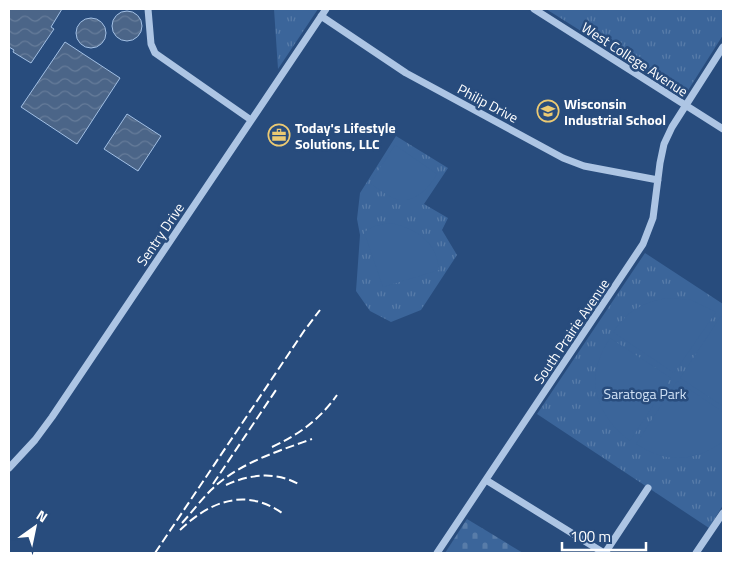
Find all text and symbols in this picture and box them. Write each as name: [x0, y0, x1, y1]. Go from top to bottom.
street label: West College Avenue: [578, 17, 692, 101]
street label: Philip Drive: [454, 78, 522, 128]
place label: Wisconsin Industrial School: [564, 93, 666, 130]
school or university icon: Wisconsin Industrial School: [536, 99, 560, 123]
place label: Today's Lifestyle Solutions, LLC: [295, 117, 396, 154]
office icon: Today's Lifestyle Solutions, LLC: [267, 123, 291, 147]
street label: Sentry Drive: [131, 198, 189, 270]
street label: South Prairie Avenue: [528, 274, 614, 388]
park label: Saratoga Park: [604, 383, 687, 404]
north arrow: [10, 502, 60, 552]
text: N: [33, 504, 52, 527]
scale bar: [562, 520, 646, 552]
text: 100 m: [570, 525, 611, 548]

